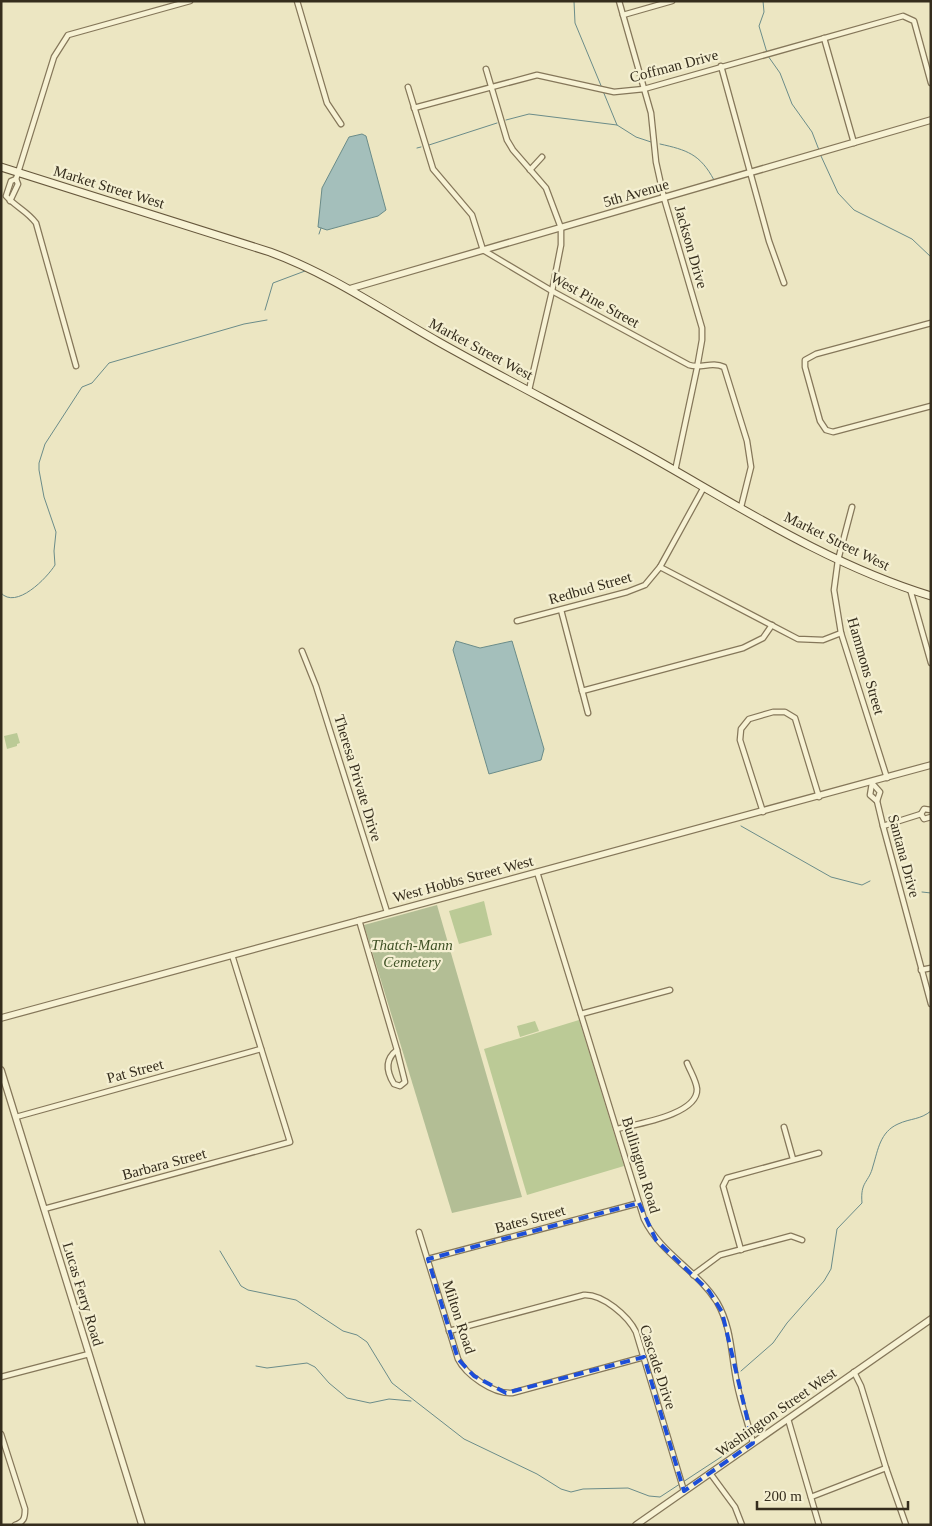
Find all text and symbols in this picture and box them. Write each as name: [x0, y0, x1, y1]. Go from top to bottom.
street label: Coffman Drive: [628, 46, 720, 85]
street label: Market Street West: [52, 163, 167, 212]
street label: 5th Avenue: [601, 176, 671, 210]
street label: Jackson Drive: [672, 204, 711, 291]
street label: West Pine Street: [548, 269, 643, 331]
street label: Market Street West: [426, 315, 536, 383]
street label: Market Street West: [782, 509, 893, 574]
street label: Redbud Street: [547, 568, 634, 607]
street label: Hammons Street: [844, 616, 888, 717]
street label: Theresa Private Drive: [331, 713, 385, 844]
street label: Santana Drive: [885, 813, 923, 900]
street label: West Hobbs Street West: [391, 852, 536, 905]
park label: Thatch-Mann Cemetery: [371, 937, 453, 970]
street label: Pat Street: [105, 1056, 166, 1086]
street label: Bullington Road: [619, 1115, 663, 1215]
street label: Barbara Street: [120, 1145, 209, 1183]
street label: Bates Street: [493, 1202, 568, 1236]
street label: Lucas Ferry Road: [60, 1240, 107, 1348]
street label: Milton Road: [440, 1278, 479, 1356]
street label: Cascade Drive: [637, 1323, 679, 1412]
street label: Washington Street West: [713, 1364, 840, 1460]
scale bar: [757, 1478, 908, 1510]
text: 200 m: [764, 1488, 802, 1504]

